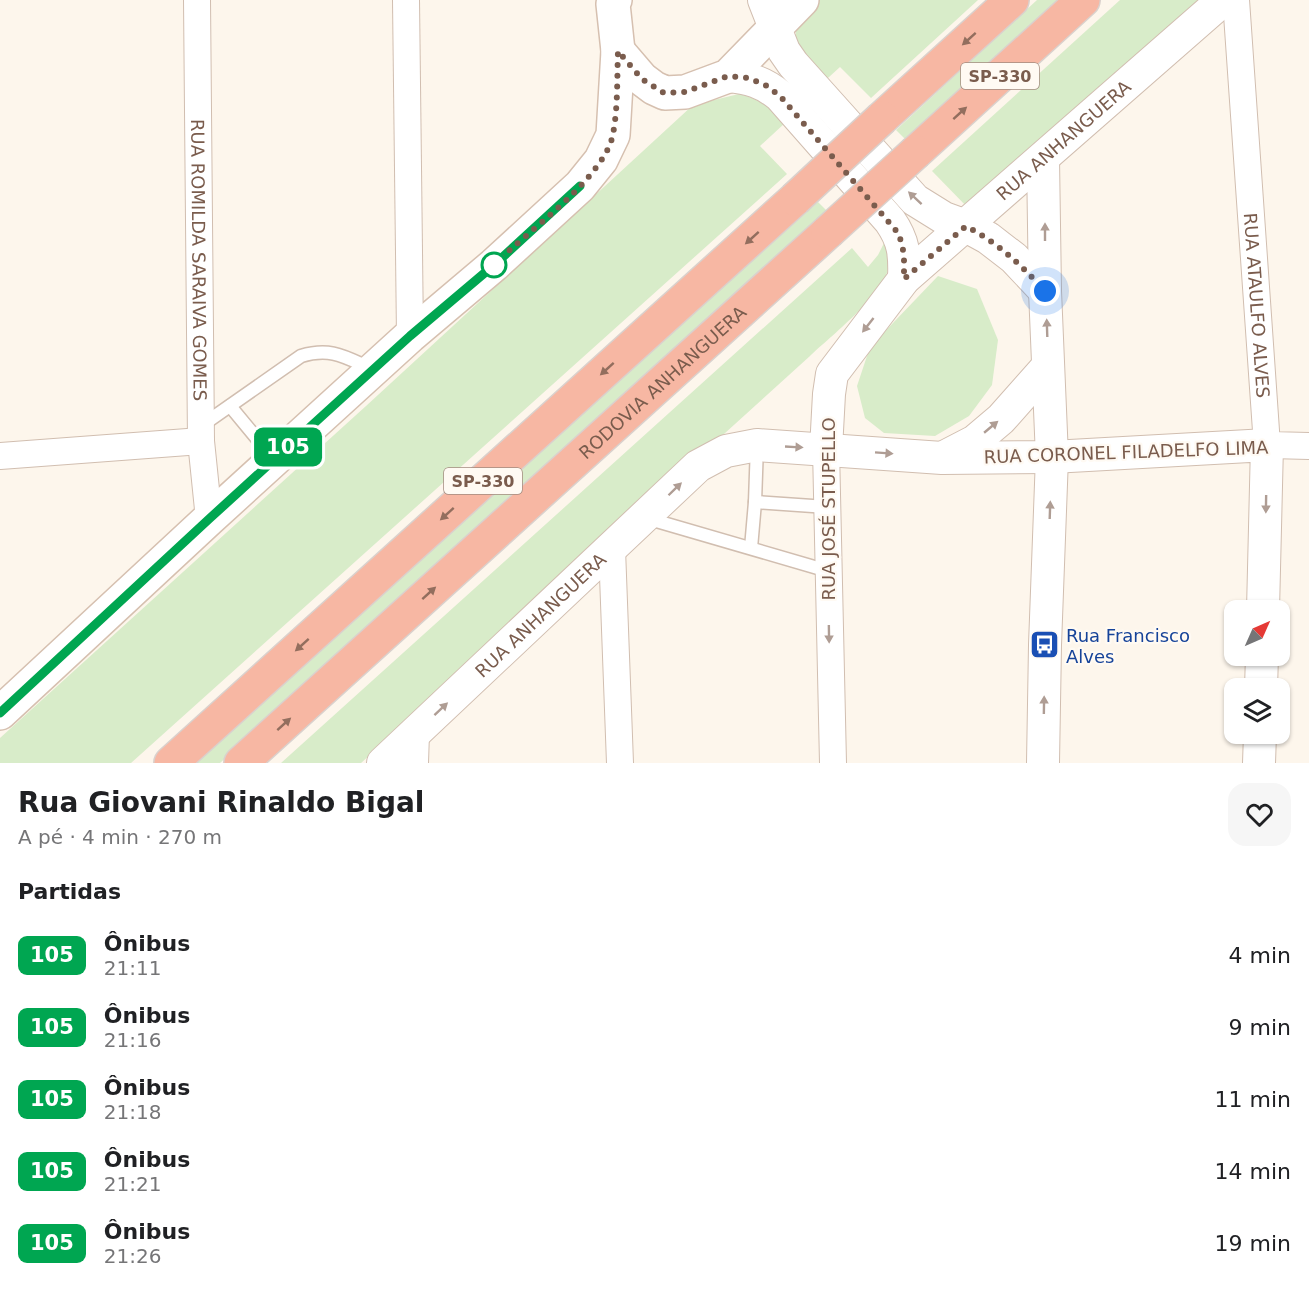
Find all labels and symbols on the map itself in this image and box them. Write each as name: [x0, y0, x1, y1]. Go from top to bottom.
one-way arrow: [962, 32, 977, 45]
road number: SP-330: [961, 63, 1039, 89]
street label: RUA ANHANGUERA: [992, 75, 1135, 204]
one-way arrow: [952, 106, 967, 120]
street label: RUA ROMILDA SARAIVA GOMES: [188, 119, 211, 401]
one-way arrow: [908, 192, 923, 205]
street label: RUA ATAULFO ALVES: [1240, 212, 1274, 399]
one-way arrow: [1040, 223, 1050, 242]
one-way arrow: [744, 231, 759, 245]
unlabelled marker: [481, 252, 507, 278]
your location: [1030, 276, 1060, 306]
street label: RODOVIA ANHANGUERA: [574, 301, 751, 463]
one-way arrow: [862, 317, 875, 333]
one-way arrow: [1042, 319, 1051, 338]
one-way arrow: [600, 362, 615, 375]
street label: RUA JOSÉ STUPELLO: [818, 417, 839, 601]
one-way arrow: [983, 421, 998, 434]
line badge: 105: [254, 428, 322, 466]
street label: RUA CORONEL FILADELFO LIMA: [983, 437, 1269, 467]
one-way arrow: [785, 443, 804, 452]
one-way arrow: [874, 449, 893, 458]
road number: SP-330: [444, 468, 522, 494]
one-way arrow: [667, 482, 682, 496]
one-way arrow: [1261, 494, 1270, 513]
one-way arrow: [1045, 500, 1055, 519]
one-way arrow: [439, 507, 454, 521]
street label: RUA ANHANGUERA: [471, 548, 610, 681]
one-way arrow: [421, 587, 436, 600]
north arrow: [1224, 600, 1290, 666]
one-way arrow: [825, 624, 834, 643]
place label: Rua Francisco Alves: [1066, 625, 1190, 667]
bus stop icon: Rua Francisco Alves: [1029, 629, 1061, 661]
one-way arrow: [295, 638, 310, 651]
one-way arrow: [1039, 695, 1049, 714]
one-way arrow: [433, 703, 448, 716]
one-way arrow: [277, 717, 292, 731]

